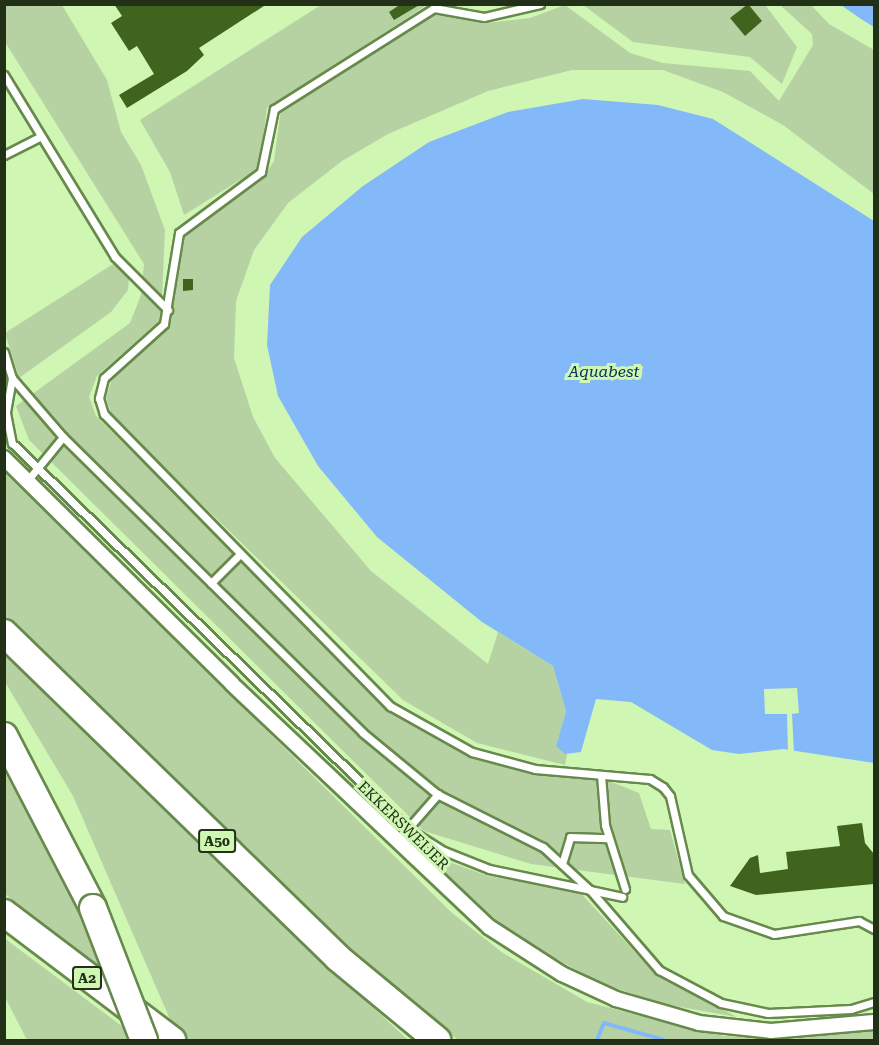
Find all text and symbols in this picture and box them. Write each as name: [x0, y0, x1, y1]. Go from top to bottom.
water label: Aquabest: [569, 362, 639, 382]
street label: EKKERSWEIJER: [354, 778, 452, 874]
road number: A50: [198, 830, 236, 852]
road number: A2: [72, 967, 102, 989]

